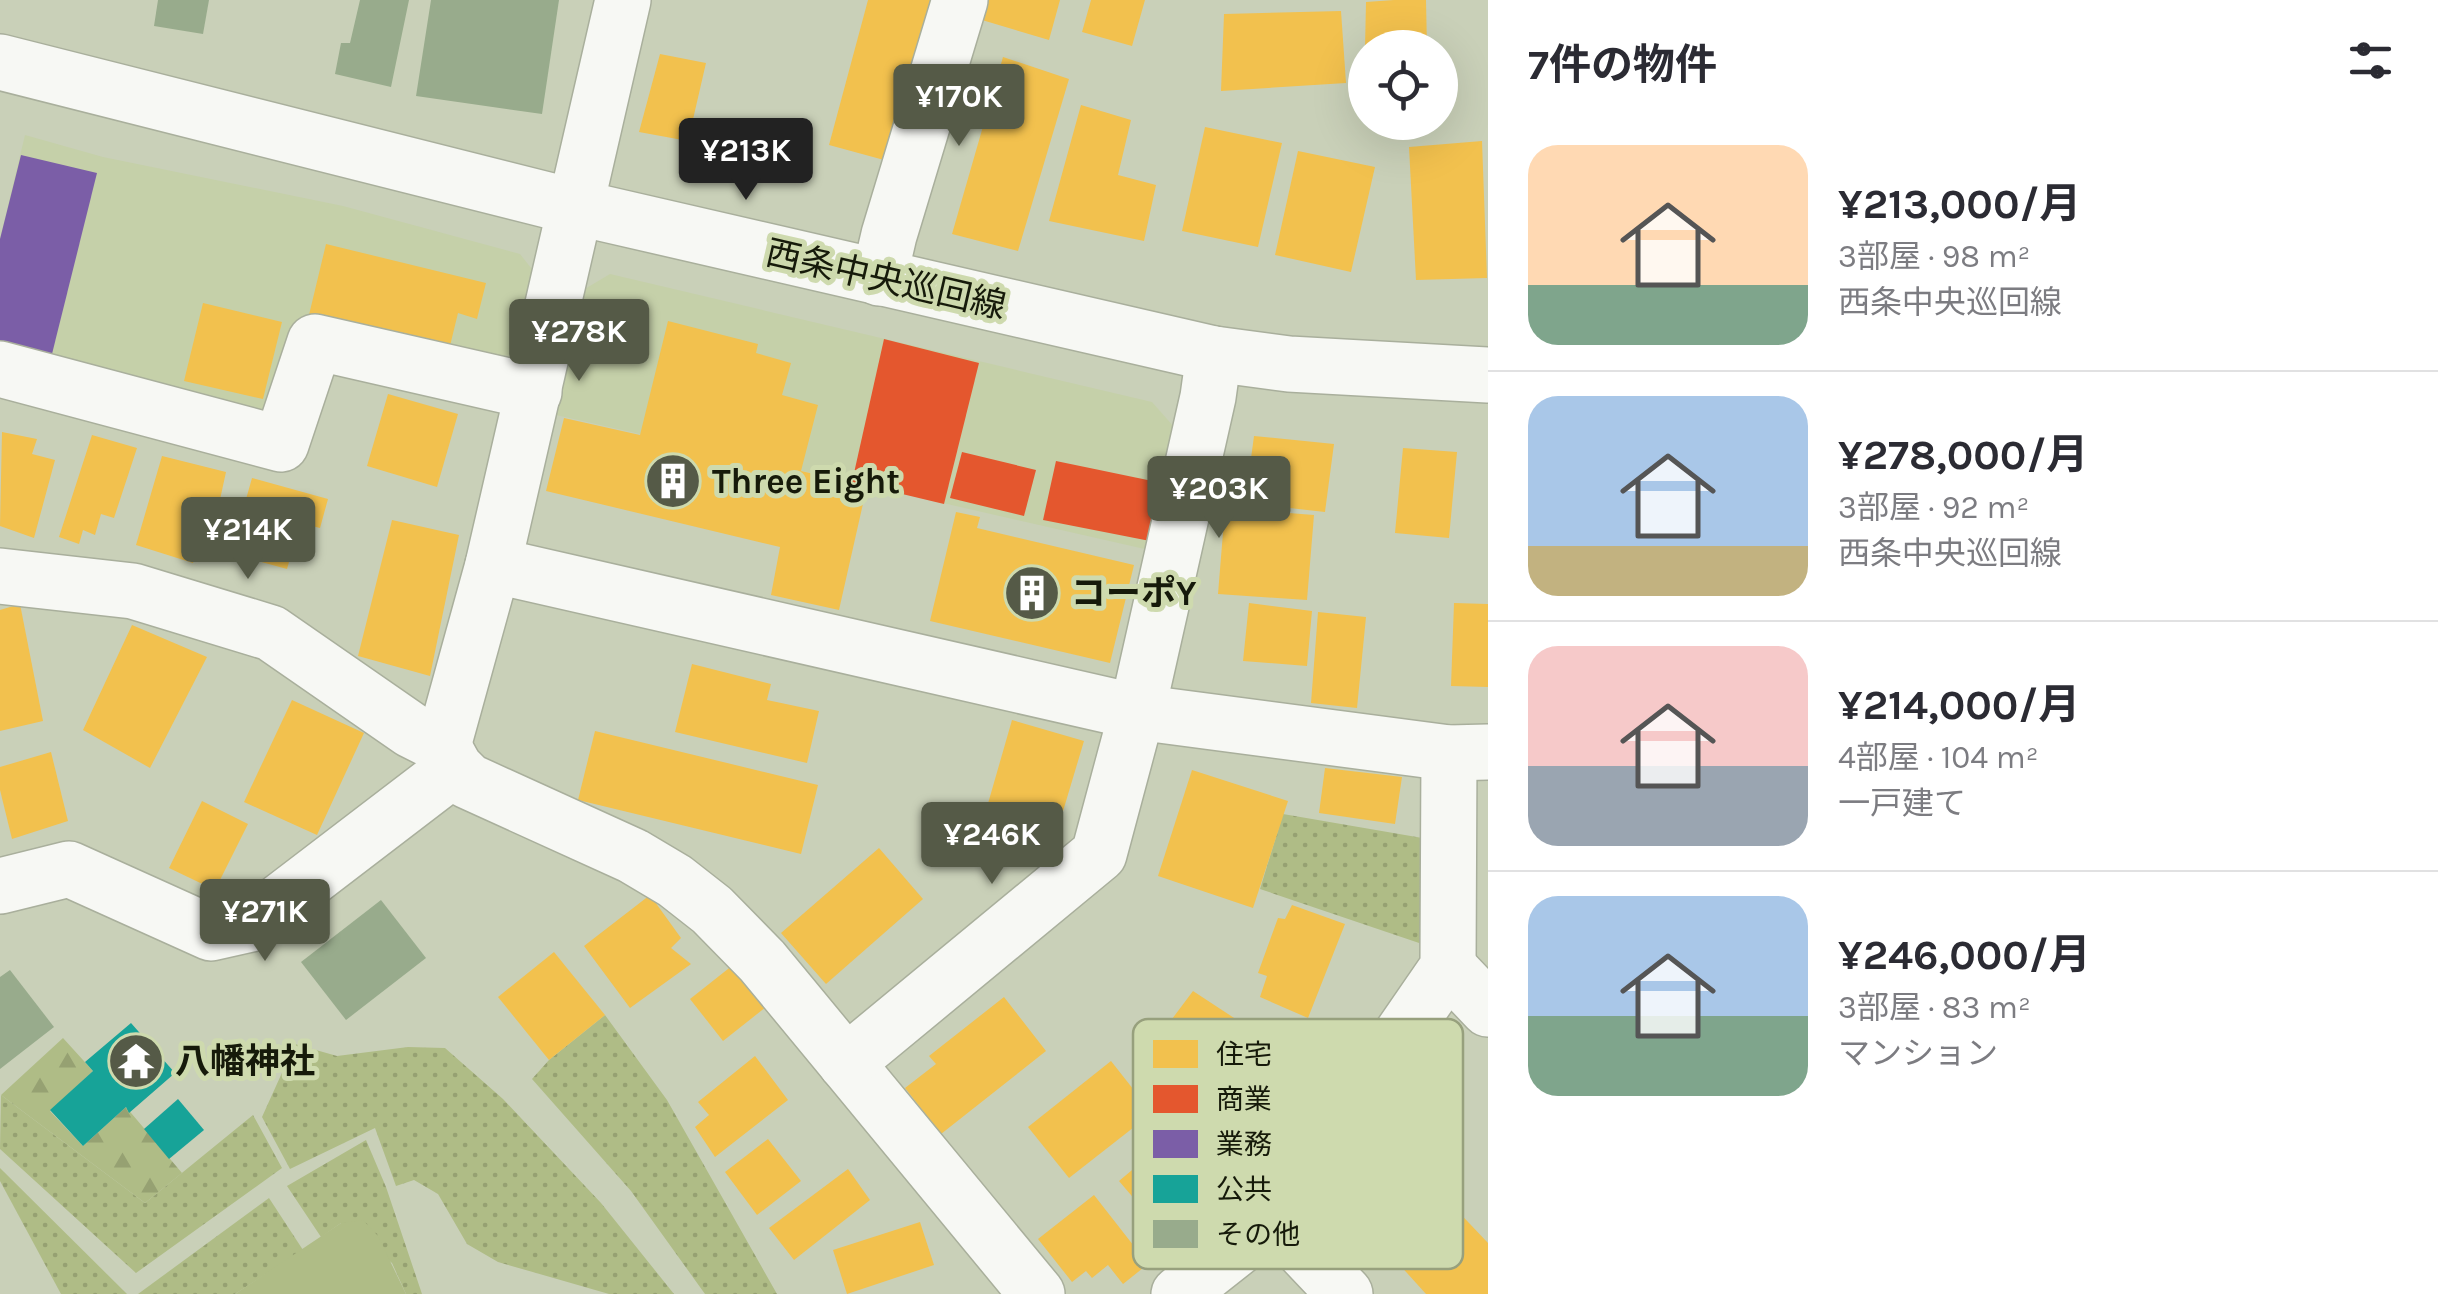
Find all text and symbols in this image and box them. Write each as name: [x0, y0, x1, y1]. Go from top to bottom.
map controls: [1348, 30, 1458, 140]
button: locate: [1348, 30, 1458, 140]
icon: filters: [2343, 33, 2398, 88]
text: 7件の物件: [1528, 40, 1717, 90]
pin: ¥170K: [889, 64, 1029, 149]
text: ¥170K: [915, 78, 1003, 115]
pin: ¥213K: [676, 118, 816, 203]
text: ¥213K: [701, 132, 791, 169]
text: ¥213,000/月: [1838, 179, 2081, 229]
icon: home: [1608, 185, 1728, 305]
street label: 西条中央巡回線: [762, 232, 1010, 327]
text: 3部屋 · 98 m²: [1838, 238, 2030, 275]
text: 西条中央巡回線: [1838, 284, 2062, 321]
pin: ¥278K: [509, 299, 649, 384]
text: ¥278K: [531, 313, 627, 350]
text: ¥278,000/月: [1838, 430, 2088, 480]
icon: home: [1608, 436, 1728, 556]
building icon: Three Eight: [643, 451, 703, 511]
pin: ¥203K: [1149, 456, 1289, 541]
place label: Three Eight: [712, 461, 900, 503]
text: ¥203K: [1169, 470, 1269, 507]
text: 3部屋 · 92 m²: [1838, 489, 2029, 526]
pin: ¥214K: [178, 497, 318, 582]
text: ¥214K: [203, 511, 293, 548]
text: 西条中央巡回線: [1838, 535, 2062, 572]
building icon: コーポY: [1002, 563, 1062, 623]
place label: コーポY: [1071, 573, 1197, 614]
text: ¥214,000/月: [1838, 680, 2080, 730]
icon: home: [1608, 686, 1728, 806]
text: 4部屋 · 104 m²: [1838, 739, 2039, 776]
text: 一戸建て: [1838, 785, 1966, 822]
pin: ¥246K: [922, 802, 1062, 887]
text: ¥246K: [943, 816, 1041, 853]
pin: ¥271K: [195, 879, 335, 964]
text: ¥271K: [222, 893, 308, 930]
text: ¥246,000/月: [1838, 930, 2091, 980]
icon: home: [1608, 936, 1728, 1056]
text: 3部屋 · 83 m²: [1838, 989, 2031, 1026]
legend: [1133, 1019, 1463, 1269]
temple icon: 八幡神社: [106, 1031, 166, 1091]
text: マンション: [1838, 1035, 1998, 1072]
text: 住宅: [1216, 1038, 1272, 1071]
place label: 八幡神社: [175, 1041, 315, 1082]
text: 商業: [1216, 1083, 1272, 1116]
text: 業務: [1216, 1128, 1272, 1161]
text: 公共: [1216, 1173, 1272, 1206]
text: その他: [1216, 1218, 1300, 1251]

